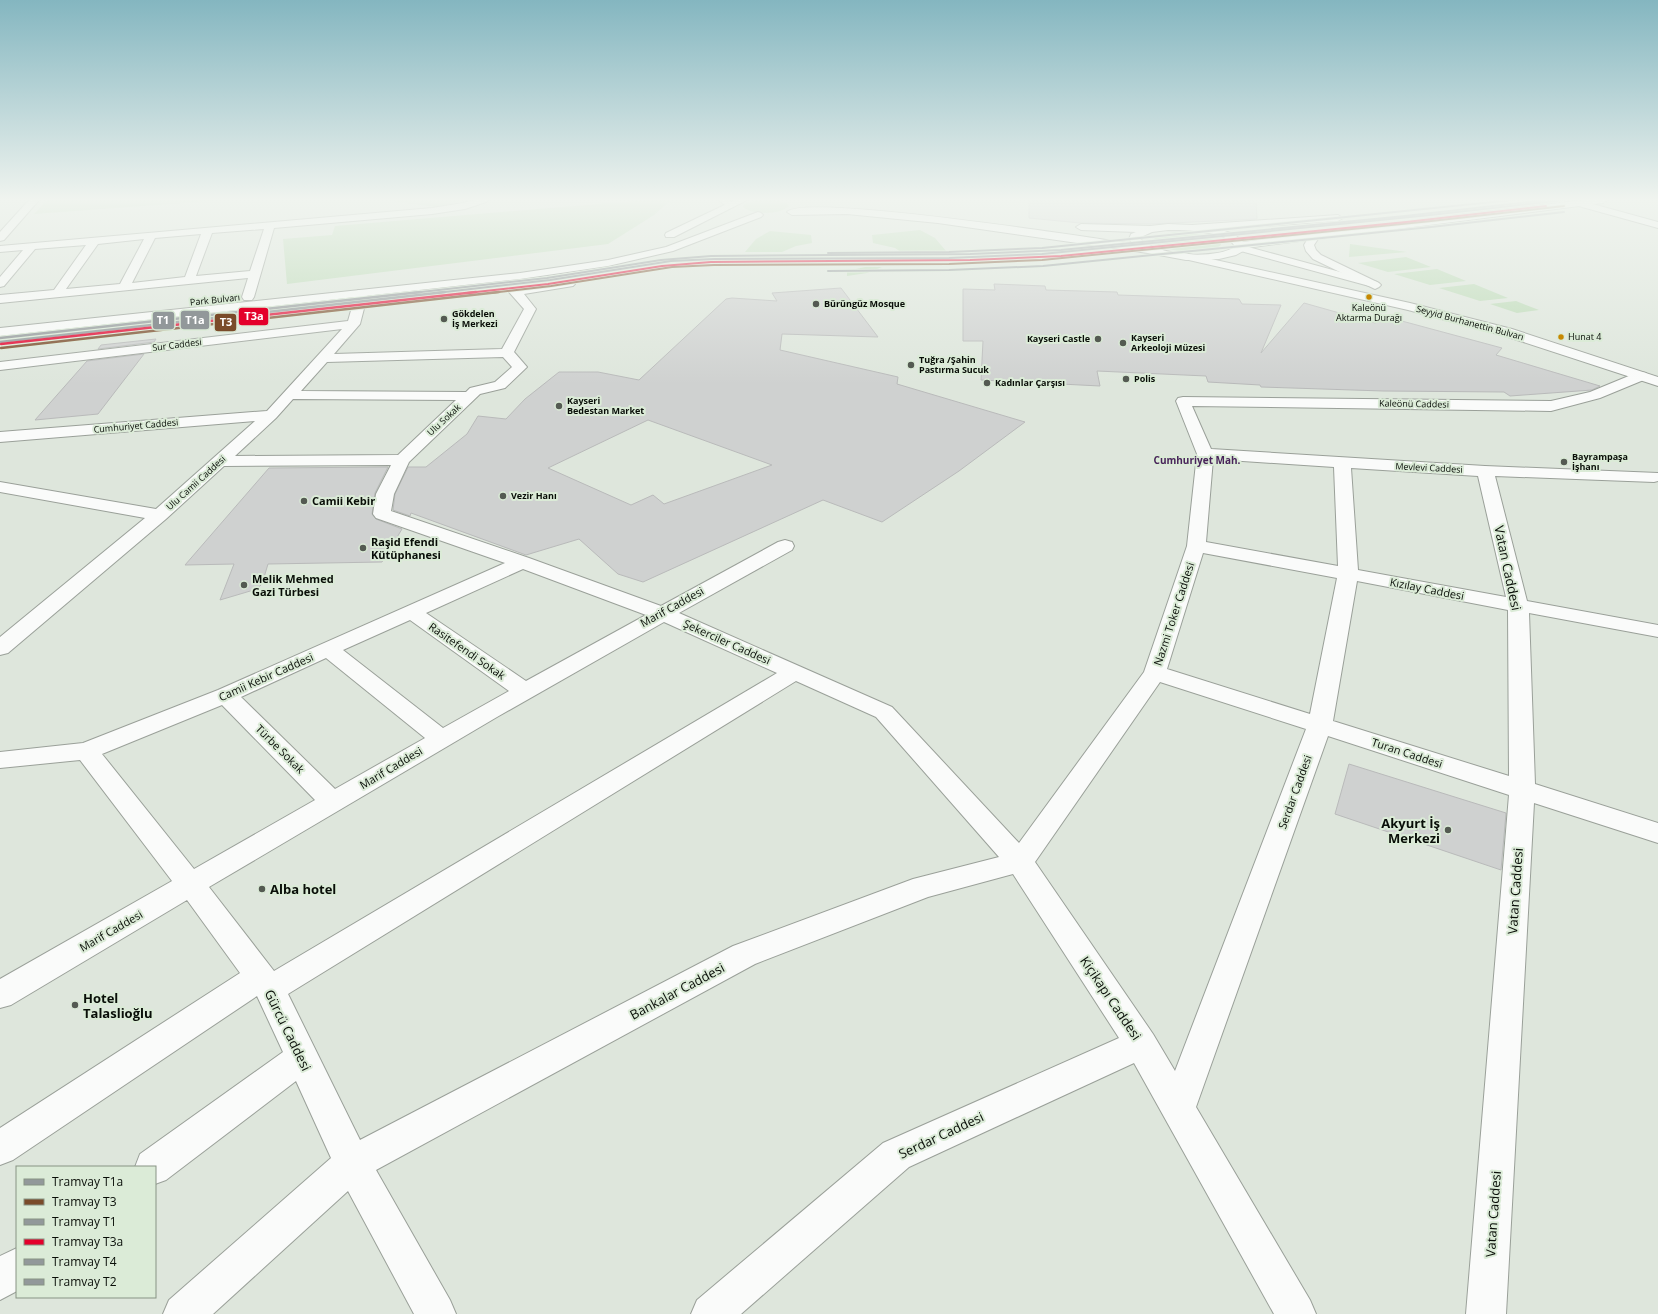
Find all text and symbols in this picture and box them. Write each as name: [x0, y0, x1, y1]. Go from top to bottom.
street label: Park Bulvarı: [189, 290, 241, 309]
marker: Kaleönü Aktarma Durağı: [1364, 292, 1374, 302]
place label: Bürüngüz Mosque: [824, 297, 905, 310]
marker: Bürüngüz Mosque: [811, 299, 821, 309]
place label: Kaleönü Aktarma Durağı: [1336, 301, 1402, 324]
street label: Seyyid Burhanettin Bulvarı: [1415, 302, 1525, 343]
line badge: T3a: [238, 307, 269, 326]
place label: Gökdelen İş Merkezi: [452, 307, 498, 330]
text: T3a: [244, 308, 264, 323]
line badge: T1a: [180, 310, 210, 330]
line badge: T1: [152, 311, 175, 330]
text: T1: [157, 312, 169, 327]
text: T1a: [185, 312, 205, 327]
line badge: T3: [214, 313, 237, 332]
text: T3: [220, 314, 232, 329]
marker: Gökdelen İş Merkezi: [439, 314, 449, 324]
place label: Hunat 4: [1568, 330, 1601, 343]
place label: Kayseri Arkeoloji Müzesi: [1131, 331, 1205, 354]
place label: Kayseri Castle: [1027, 332, 1090, 345]
marker: Hunat 4: [1556, 332, 1566, 342]
marker: Kayseri Castle: [1093, 334, 1103, 344]
street label: Sur Caddesi: [151, 335, 202, 354]
marker: Kayseri Arkeoloji Müzesi: [1118, 338, 1128, 348]
place label: Tuğra /Şahin Pastırma Sucuk: [919, 353, 989, 376]
marker: Tuğra /Şahin Pastırma Sucuk: [906, 360, 916, 370]
place label: Polis: [1134, 372, 1156, 385]
marker: Polis: [1121, 374, 1131, 384]
place label: Kadınlar Çarşısı: [995, 376, 1065, 389]
marker: Kadınlar Çarşısı: [982, 378, 992, 388]
place label: Kayseri Bedestan Market: [567, 394, 644, 417]
street label: Kaleönü Caddesi: [1379, 396, 1449, 411]
street label: Ulu Sokak: [424, 401, 463, 439]
marker: Kayseri Bedestan Market: [554, 401, 564, 411]
street label: Cumhuriyet Caddesi: [93, 415, 179, 436]
place label: Bayrampaşa İşhanı: [1572, 450, 1628, 473]
street label: Ulu Camii Caddesi: [163, 452, 228, 513]
district label: Cumhuriyet Mah.: [1154, 453, 1241, 467]
marker: Bayrampaşa İşhanı: [1559, 457, 1569, 467]
street label: Mevlevi Caddesi: [1395, 459, 1463, 476]
place label: Vezir Hanı: [511, 489, 557, 502]
marker: Vezir Hanı: [498, 491, 508, 501]
place label: Camii Kebir: [312, 493, 375, 508]
marker: Camii Kebir: [299, 496, 309, 506]
street label: Vatan Caddesi: [1490, 524, 1526, 612]
place label: Raşid Efendi Kütüphanesi: [371, 534, 441, 562]
marker: Raşid Efendi Kütüphanesi: [358, 543, 368, 553]
street label: Nazmi Toker Caddesi: [1150, 560, 1197, 668]
place label: Melik Mehmed Gazi Türbesi: [252, 571, 334, 599]
street label: Kızılay Caddesi: [1389, 574, 1466, 603]
marker: Melik Mehmed Gazi Türbesi: [239, 580, 249, 590]
street label: Marif Caddesi: [637, 583, 706, 630]
street label: Şekerciler Caddesi: [681, 616, 773, 667]
street label: Rasitefendi Sokak: [426, 619, 509, 683]
street label: Camii Kebir Caddesi: [216, 649, 315, 704]
street label: Türbe Sokak: [253, 721, 308, 777]
street label: Turan Caddesi: [1370, 734, 1445, 771]
street label: Marif Caddesi: [357, 743, 425, 792]
street label: Serdar Caddesi: [1274, 753, 1315, 831]
place label: Akyurt İş Merkezi: [1381, 814, 1440, 847]
marker: Akyurt İş Merkezi: [1443, 825, 1453, 835]
street label: Vatan Caddesi: [1503, 847, 1527, 935]
place label: Alba hotel: [270, 880, 336, 898]
marker: Alba hotel: [257, 884, 267, 894]
street label: Marif Caddesi: [76, 906, 145, 955]
street label: Kiçikapı Caddesi: [1076, 953, 1146, 1043]
street label: Bankalar Caddesi: [626, 958, 728, 1024]
street label: Gürcü Caddesi: [261, 986, 315, 1074]
place label: Hotel Talaslioğlu: [83, 989, 153, 1022]
marker: Hotel Talaslioğlu: [70, 1000, 80, 1010]
street label: Serdar Caddesi: [896, 1107, 986, 1163]
legend: [16, 1166, 156, 1298]
street label: Vatan Caddesi: [1481, 1170, 1505, 1258]
text: Tramvay T1a: [52, 1173, 123, 1190]
text: Tramvay T3: [52, 1193, 117, 1210]
text: Tramvay T1: [52, 1213, 117, 1230]
text: Tramvay T3a: [52, 1233, 123, 1250]
text: Tramvay T4: [52, 1253, 117, 1270]
text: Tramvay T2: [52, 1273, 117, 1290]

